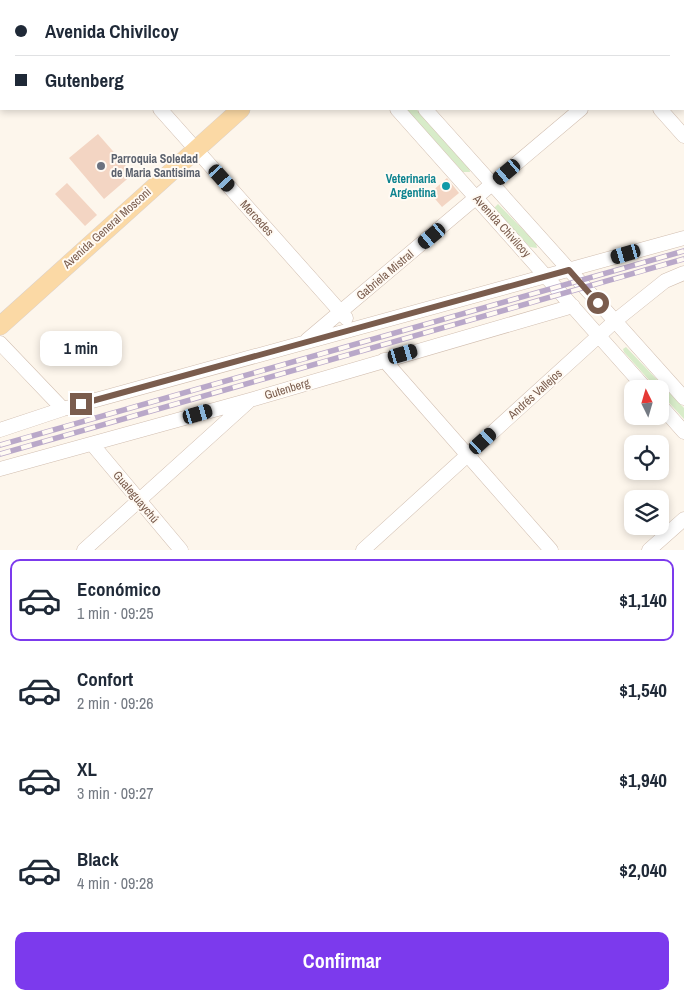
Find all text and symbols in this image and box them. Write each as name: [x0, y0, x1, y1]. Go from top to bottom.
text: Avenida Chivilcoy: [45, 18, 179, 44]
text: Gutenberg: [45, 67, 124, 93]
place label: Parroquia Soledad de Maria Santisima: [111, 151, 201, 181]
car: [490, 157, 523, 187]
marker: Parroquia Soledad de Maria Santisima: [95, 160, 107, 172]
car: [206, 162, 237, 194]
place label: Veterinaria Argentina: [386, 171, 437, 201]
marker: Veterinaria Argentina: [440, 180, 452, 192]
street label: Avenida General Mosconi: [59, 184, 155, 273]
street label: Avenida Chivilcoy: [469, 190, 534, 261]
street label: Mercedes: [237, 197, 277, 239]
car: [415, 221, 448, 251]
car: [609, 243, 642, 265]
street label: Gabriela Mistral: [353, 246, 417, 304]
route start: [587, 292, 609, 314]
callout: 1 min: [40, 332, 122, 366]
text: 1 min: [64, 337, 98, 359]
car: [386, 343, 419, 365]
street label: Andrés Vallejos: [504, 365, 566, 423]
street label: Gutenberg: [262, 374, 312, 403]
north arrow: [624, 380, 669, 425]
map controls: [624, 380, 669, 535]
route end: [70, 393, 92, 415]
car: [181, 403, 214, 425]
car: [466, 425, 499, 457]
button: locate: [624, 435, 669, 480]
street label: Gualeguaychú: [109, 468, 163, 526]
button: layers: [624, 490, 669, 535]
text: Económico: [77, 576, 161, 602]
icon: car: [17, 578, 62, 623]
text: $1,140: [619, 587, 667, 613]
text: 1 min · 09:25: [77, 602, 154, 624]
text: Confort: [77, 666, 133, 692]
icon: car: [17, 668, 62, 713]
text: $1,540: [619, 677, 667, 703]
text: 2 min · 09:26: [77, 692, 154, 714]
text: XL: [77, 756, 97, 782]
icon: car: [17, 758, 62, 803]
text: $1,940: [619, 767, 667, 793]
text: 3 min · 09:27: [77, 782, 154, 804]
text: Black: [77, 846, 119, 872]
icon: car: [17, 848, 62, 893]
text: $2,040: [619, 857, 667, 883]
text: 4 min · 09:28: [77, 872, 154, 894]
button: Confirmar: [15, 932, 669, 990]

